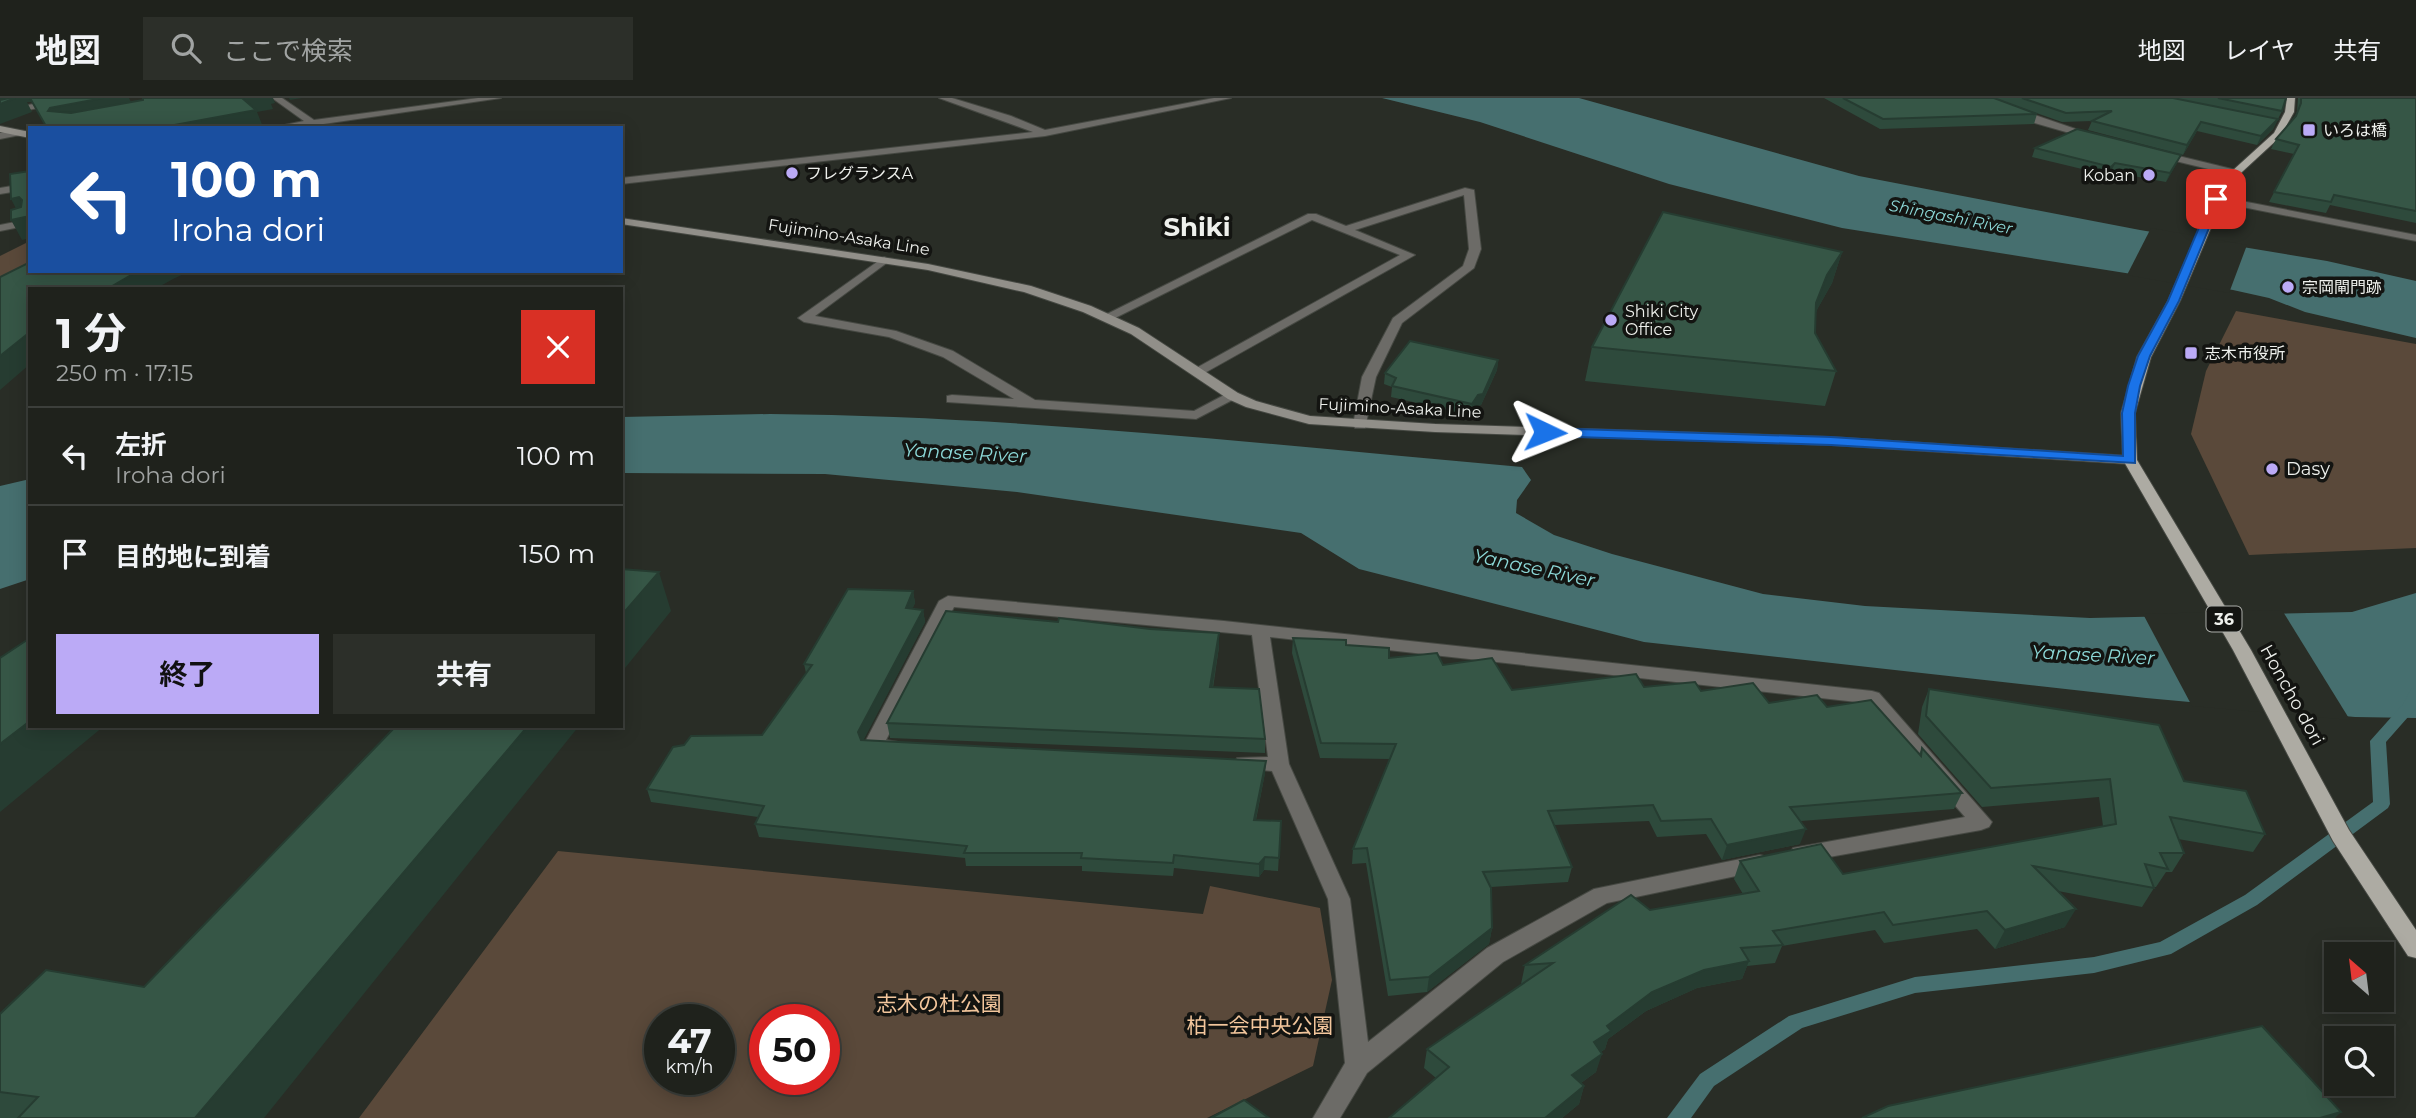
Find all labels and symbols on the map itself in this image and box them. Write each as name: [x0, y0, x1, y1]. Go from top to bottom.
place label: いろは橋: [2323, 121, 2387, 140]
marker: いろは橋: [2301, 122, 2317, 138]
place label: フレグランスA: [806, 164, 914, 183]
marker: フレグランスA: [784, 165, 800, 181]
place label: Koban: [2083, 166, 2135, 185]
marker: Koban: [2141, 167, 2157, 183]
pin: [2186, 169, 2246, 229]
water label: Shingashi River: [1888, 196, 2015, 238]
district label: Shiki: [1163, 211, 1231, 243]
street label: Fujimino-Asaka Line: [767, 215, 931, 259]
place label: 宗岡閘門跡: [2302, 278, 2382, 297]
marker: 宗岡閘門跡: [2280, 279, 2296, 295]
place label: Shiki City Office: [1625, 302, 1698, 339]
marker: Shiki City Office: [1603, 312, 1619, 328]
place label: 志木市役所: [2205, 344, 2285, 363]
marker: 志木市役所: [2183, 345, 2199, 361]
street label: Fujimino-Asaka Line: [1318, 394, 1482, 422]
position arrow: [1508, 395, 1582, 469]
water label: Yanase River: [903, 438, 1028, 468]
place label: Dasy: [2286, 458, 2330, 480]
marker: Dasy: [2264, 461, 2280, 477]
water label: Yanase River: [1471, 544, 1597, 592]
road number: 36: [2206, 606, 2242, 632]
water label: Yanase River: [2031, 640, 2156, 670]
street label: Honcho dori: [2255, 641, 2329, 749]
north arrow: [2324, 942, 2394, 1012]
park label: 志木の杜公園: [876, 991, 1002, 1016]
speed limit sign: 50: [749, 1004, 840, 1095]
park label: 柏一会中央公園: [1187, 1013, 1334, 1038]

